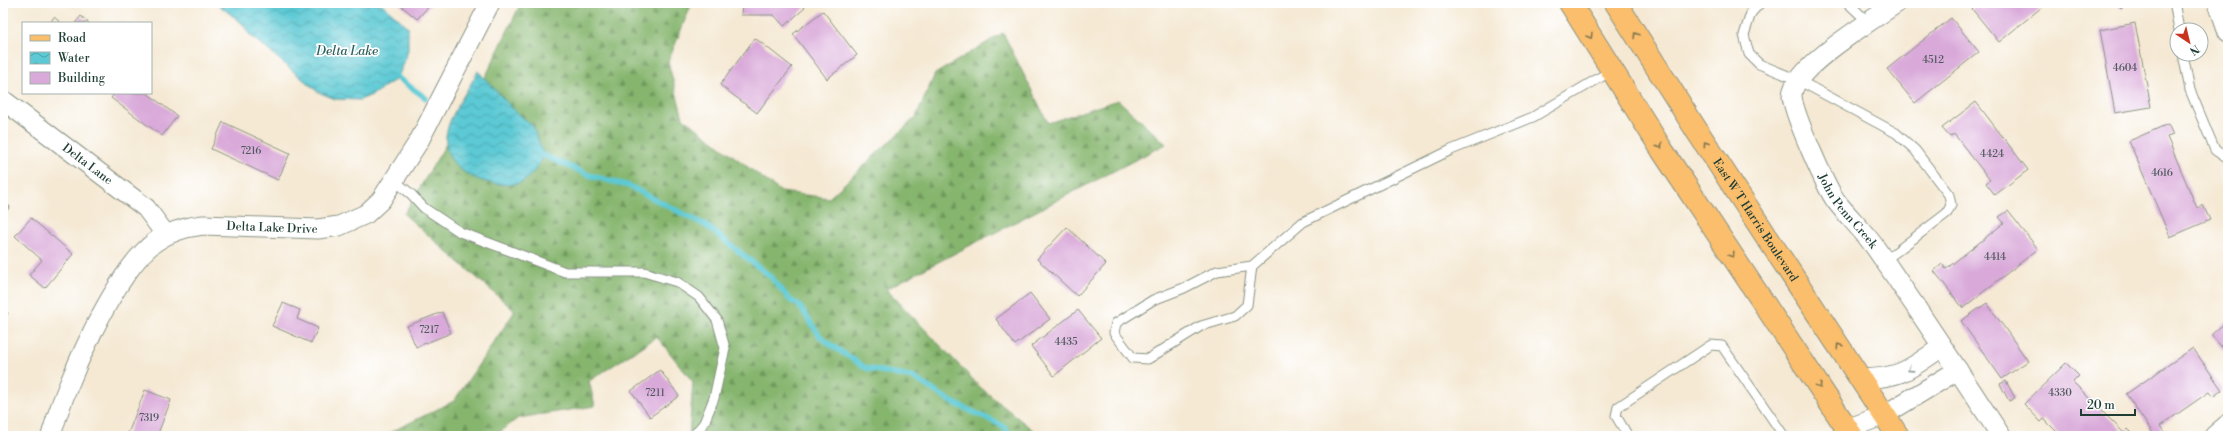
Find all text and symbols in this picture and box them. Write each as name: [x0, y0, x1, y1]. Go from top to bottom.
legend: [22, 22, 152, 94]
north arrow: [2169, 22, 2209, 62]
text: Road: [58, 31, 86, 46]
one-way arrow: [1586, 32, 1593, 39]
one-way arrow: [1633, 32, 1641, 39]
text: N: [2186, 41, 2202, 58]
water label: Delta Lake: [315, 43, 378, 59]
text: Water: [57, 51, 90, 66]
house number: 4512: [1922, 54, 1944, 66]
house number: 4604: [2113, 62, 2137, 74]
text: Building: [57, 71, 106, 86]
street label: Delta Lane: [59, 140, 116, 188]
one-way arrow: [1655, 142, 1663, 149]
one-way arrow: [1704, 142, 1711, 149]
house number: 7216: [241, 145, 261, 157]
house number: 4424: [1980, 148, 2004, 160]
street label: East W T Harris Boulevard: [1710, 155, 1802, 285]
house number: 4616: [2151, 167, 2173, 179]
street label: John Penn Creek: [1815, 170, 1881, 252]
street label: Delta Lake Drive: [226, 218, 318, 236]
one-way arrow: [1727, 251, 1735, 258]
house number: 4414: [1984, 251, 2006, 263]
house number: 7217: [419, 324, 439, 336]
house number: 4435: [1054, 336, 1078, 348]
one-way arrow: [1836, 343, 1844, 350]
one-way arrow: [1907, 364, 1914, 371]
one-way arrow: [1814, 382, 1821, 389]
house number: 7211: [645, 387, 666, 399]
house number: 4330: [2048, 387, 2072, 399]
scale bar: [2081, 391, 2135, 417]
text: 20 m: [2087, 398, 2115, 413]
house number: 7319: [139, 412, 159, 424]

